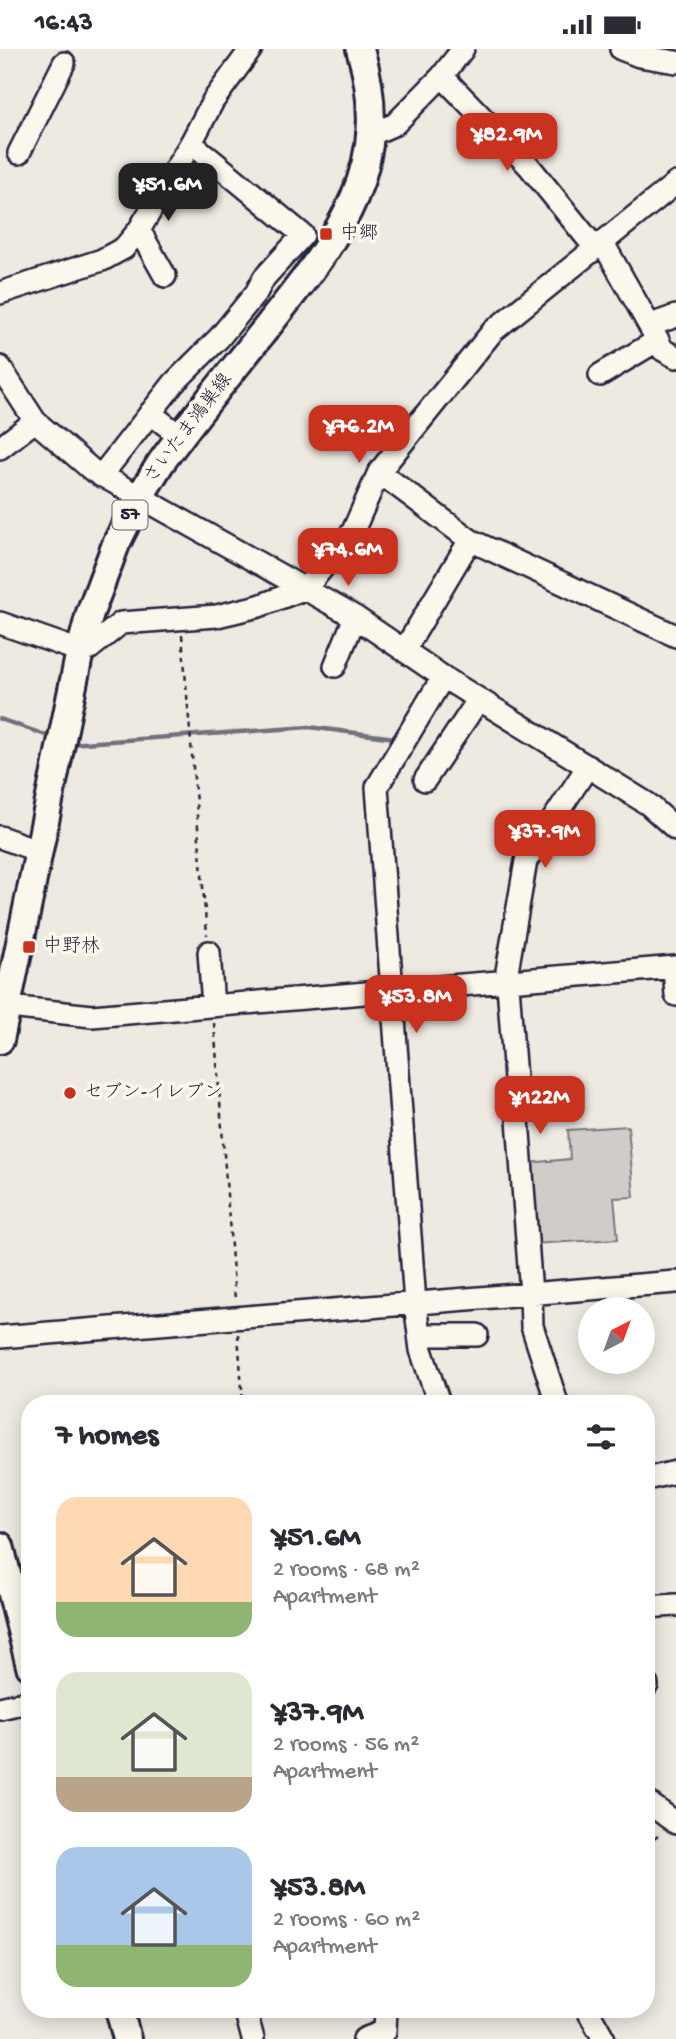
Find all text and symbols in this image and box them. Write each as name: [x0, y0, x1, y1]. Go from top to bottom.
text: 16:43: [35, 9, 93, 40]
pin: ¥82.9M: [450, 113, 564, 173]
text: ¥82.9M: [472, 122, 542, 149]
pin: ¥51.6M: [111, 163, 225, 223]
text: ¥51.6M: [135, 172, 201, 199]
place label: 中郷: [340, 222, 378, 246]
marker: 中郷: [318, 226, 334, 242]
street label: さいたま鴻巣線: [139, 369, 238, 489]
pin: ¥76.2M: [302, 405, 416, 465]
text: ¥76.2M: [325, 414, 393, 441]
road number: 57: [113, 501, 148, 529]
pin: ¥74.6M: [291, 529, 405, 588]
text: ¥74.6M: [314, 537, 382, 564]
pin: ¥37.9M: [488, 811, 602, 870]
text: ¥37.9M: [510, 819, 580, 846]
place label: 中野林: [43, 935, 100, 959]
marker: 中野林: [21, 939, 37, 955]
pin: ¥53.8M: [359, 975, 473, 1035]
text: ¥53.8M: [381, 984, 451, 1011]
pin: ¥122M: [491, 1077, 589, 1136]
place label: セブン-イレブン: [84, 1082, 223, 1105]
marker: セブン-イレブン: [62, 1085, 78, 1101]
text: ¥122M: [511, 1085, 569, 1112]
north arrow: [578, 1297, 654, 1374]
map controls: [578, 1297, 655, 1374]
icon: filters: [582, 1418, 620, 1456]
text: 7 homes: [56, 1420, 158, 1455]
text: ¥51.6M: [273, 1522, 360, 1557]
icon: home: [112, 1525, 196, 1609]
text: 2 rooms · 68 m²: [273, 1557, 420, 1584]
text: Apartment: [273, 1584, 377, 1611]
text: ¥37.9M: [273, 1697, 363, 1732]
icon: home: [112, 1700, 196, 1784]
text: 2 rooms · 56 m²: [273, 1732, 419, 1759]
text: Apartment: [273, 1759, 377, 1786]
text: ¥53.8M: [273, 1872, 365, 1907]
icon: home: [112, 1875, 196, 1959]
text: 2 rooms · 60 m²: [273, 1907, 420, 1934]
text: Apartment: [273, 1934, 377, 1961]

